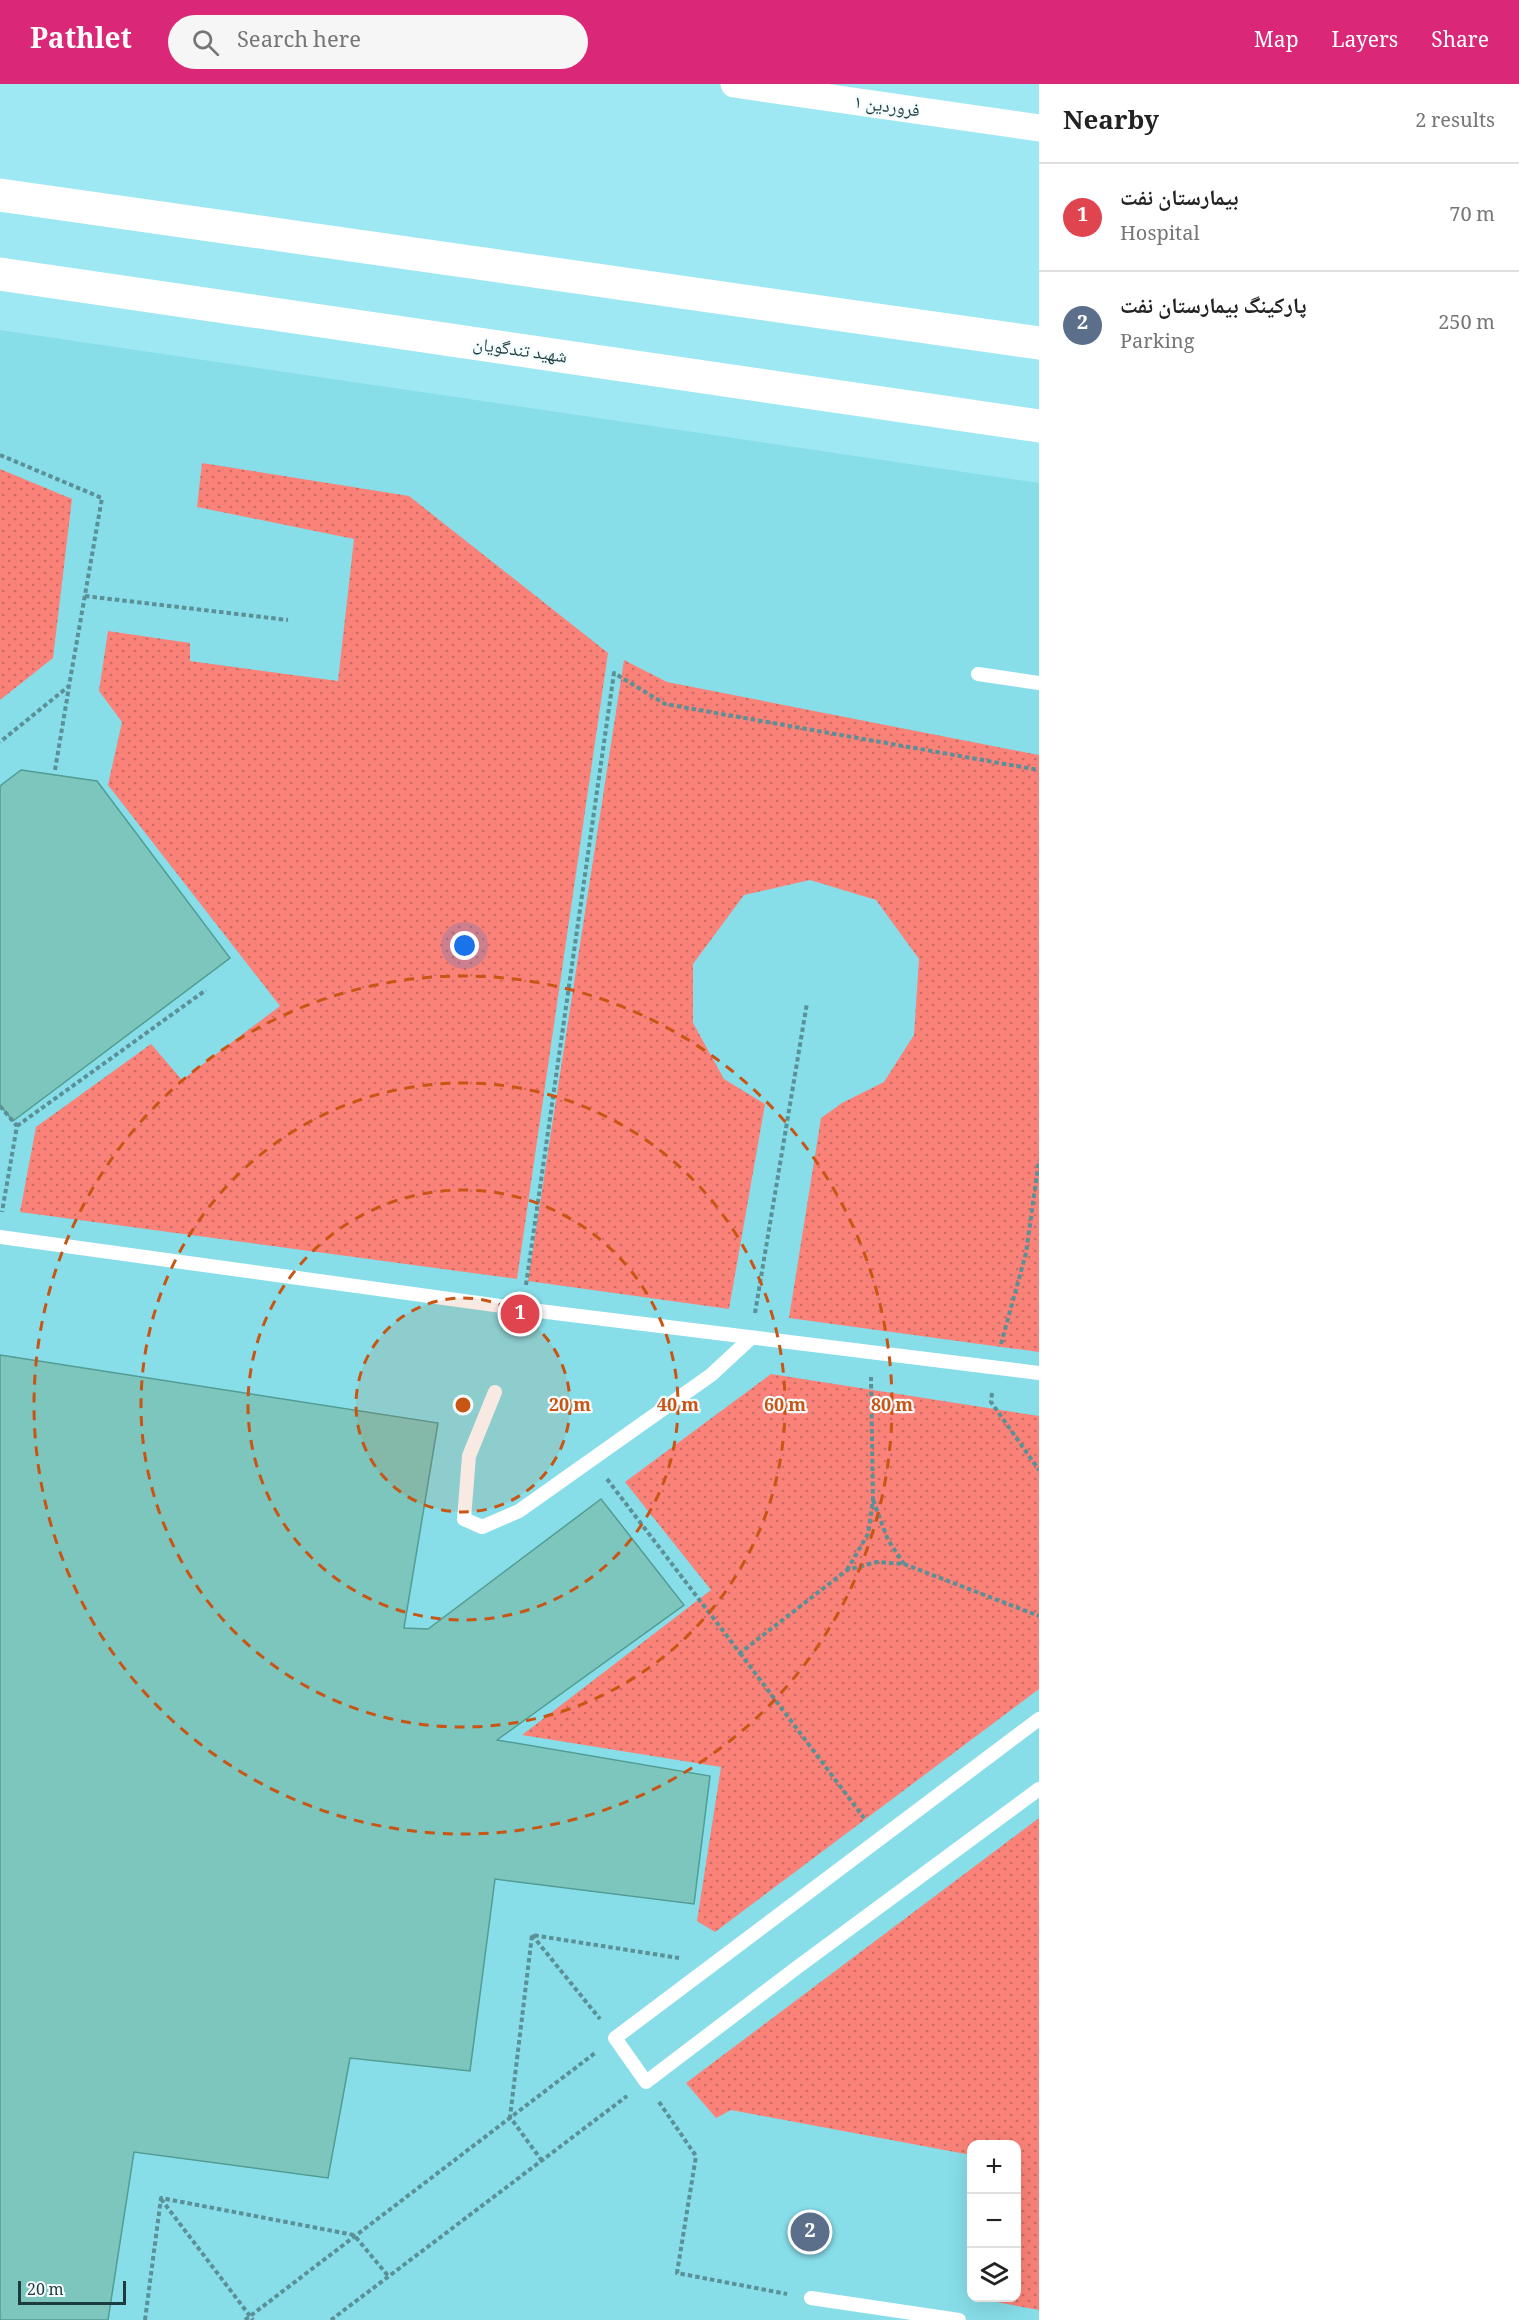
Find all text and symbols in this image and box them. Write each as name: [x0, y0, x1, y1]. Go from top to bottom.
search box: [168, 15, 588, 69]
text: Pathlet: [30, 18, 132, 66]
text: Search here: [237, 23, 361, 61]
text: Map: [1254, 25, 1299, 60]
text: Layers: [1332, 25, 1398, 60]
text: Share: [1431, 25, 1489, 60]
icon: search: [189, 26, 222, 59]
street label: فروردین ۱: [852, 89, 922, 127]
text: Nearby: [1063, 101, 1159, 145]
text: 2 results: [1415, 106, 1495, 140]
text: بیمارستان نفت: [1120, 181, 1239, 219]
text: 1: [1077, 200, 1088, 234]
text: 70 m: [1449, 200, 1495, 234]
text: Hospital: [1120, 219, 1200, 253]
text: پارکینگ بیمارستان نفت: [1120, 289, 1307, 327]
text: 2: [1077, 308, 1088, 342]
text: 250 m: [1438, 308, 1495, 342]
text: Parking: [1120, 327, 1195, 361]
street label: شهید تندگویان: [471, 331, 569, 373]
your location: [450, 931, 479, 960]
pin: 1: [500, 1292, 540, 1336]
text: 20 m: [549, 1392, 591, 1422]
text: 40 m: [657, 1392, 699, 1422]
text: 60 m: [764, 1392, 806, 1422]
text: 80 m: [871, 1392, 913, 1422]
centre of rings: [453, 1395, 473, 1415]
map controls: [967, 2140, 1021, 2302]
button: +: [967, 2140, 1021, 2194]
button: −: [967, 2194, 1021, 2248]
pin: 2: [790, 2210, 830, 2254]
button: layers: [967, 2248, 1021, 2302]
scale bar: [18, 2278, 126, 2306]
text: 20 m: [27, 2278, 64, 2305]

